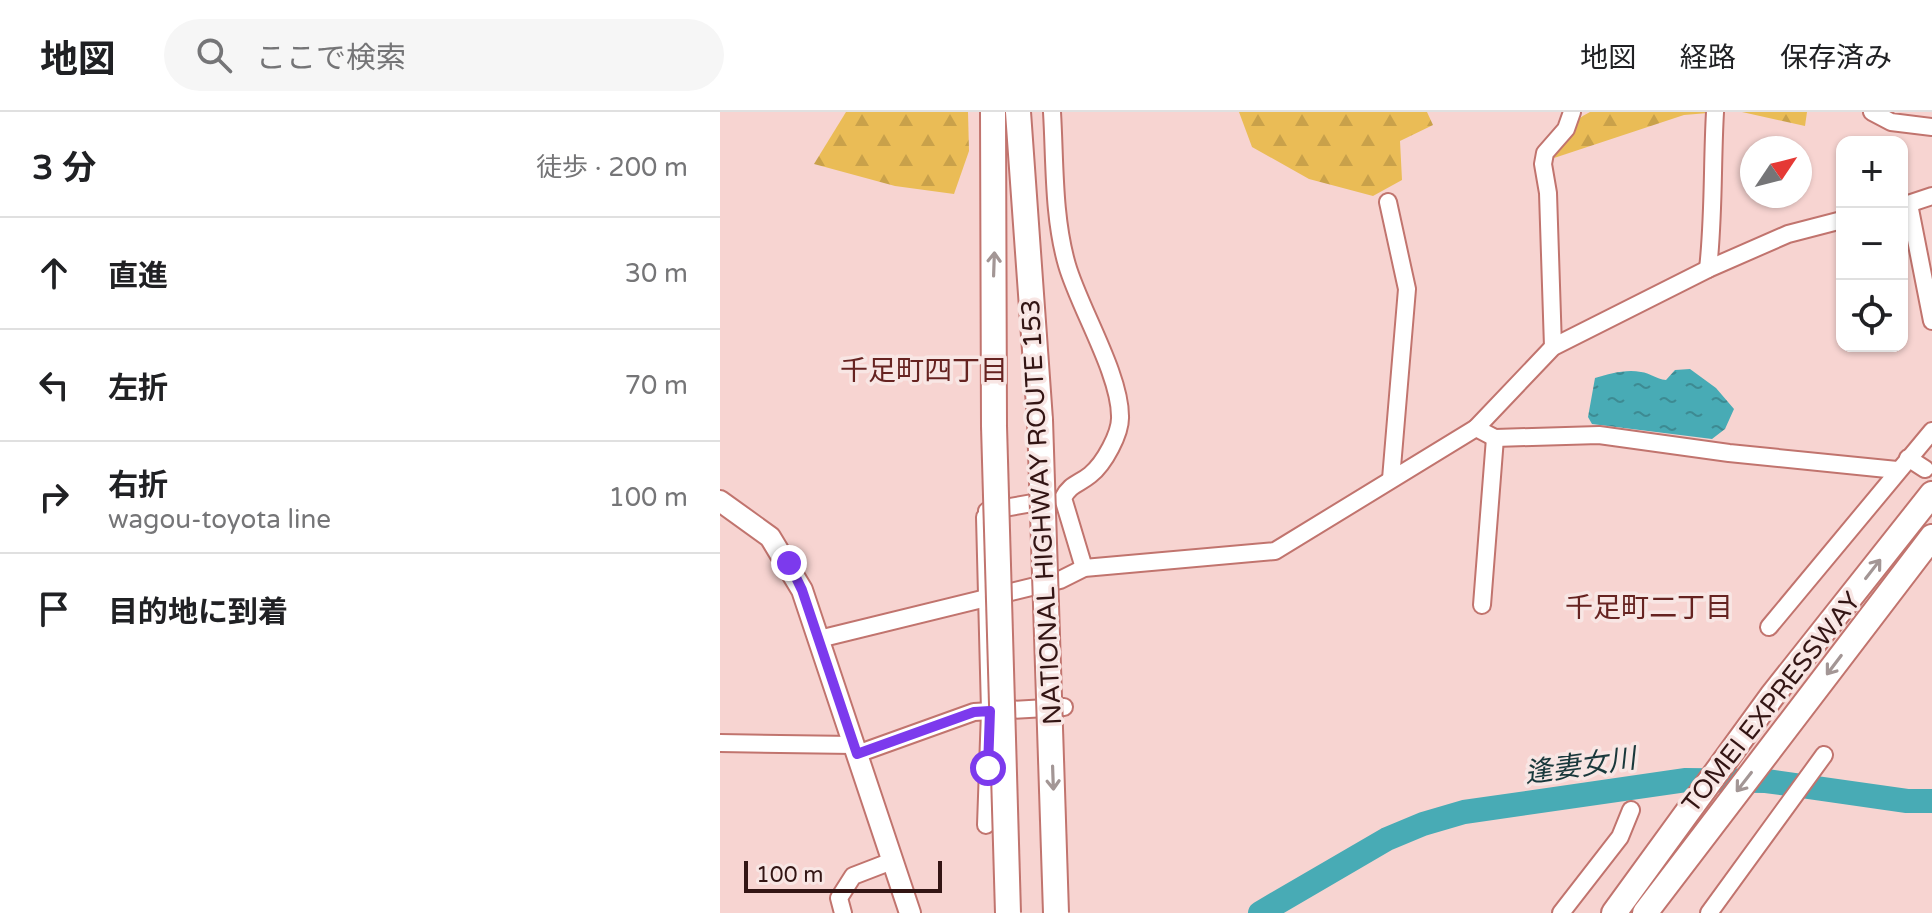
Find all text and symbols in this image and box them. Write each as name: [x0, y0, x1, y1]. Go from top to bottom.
search box: [164, 19, 724, 91]
icon: search: [192, 33, 236, 77]
text: 地図: [40, 37, 116, 83]
text: ここで検索: [256, 40, 406, 77]
text: 地図: [1580, 41, 1636, 75]
text: 経路: [1680, 41, 1736, 75]
text: 保存済み: [1780, 41, 1892, 75]
north arrow: [1740, 136, 1812, 208]
map controls: [1836, 136, 1908, 352]
button: +: [1836, 136, 1908, 208]
text: 3 分: [32, 148, 96, 189]
text: 徒歩 · 200 m: [536, 152, 688, 183]
button: −: [1836, 208, 1908, 280]
icon: ahead: [32, 251, 76, 295]
one-way arrow: [986, 251, 1001, 278]
text: 直進: [108, 258, 168, 295]
text: 30 m: [625, 258, 688, 289]
button: locate: [1836, 280, 1908, 352]
street label: NATIONAL HIGHWAY ROUTE 153: [1015, 298, 1068, 726]
district label: 千足町四丁目: [840, 354, 1008, 388]
icon: left: [32, 363, 76, 407]
text: 左折: [108, 370, 168, 407]
text: 70 m: [625, 370, 688, 401]
text: 右折: [108, 467, 168, 504]
icon: right: [32, 475, 76, 519]
text: 100 m: [608, 482, 688, 513]
text: wagou-toyota line: [108, 504, 331, 535]
route end: [771, 545, 807, 581]
one-way arrow: [1865, 559, 1882, 580]
street label: TOMEI EXPRESSWAY: [1676, 586, 1867, 819]
icon: arrive: [32, 587, 76, 631]
district label: 千足町二丁目: [1565, 591, 1733, 625]
text: 目的地に到着: [108, 594, 288, 631]
one-way arrow: [1825, 654, 1842, 676]
water label: 逢妻女川: [1522, 741, 1641, 791]
route start: [970, 750, 1006, 786]
one-way arrow: [1045, 764, 1060, 791]
one-way arrow: [1735, 771, 1753, 792]
scale bar: [744, 857, 942, 893]
text: 100 m: [756, 862, 823, 888]

